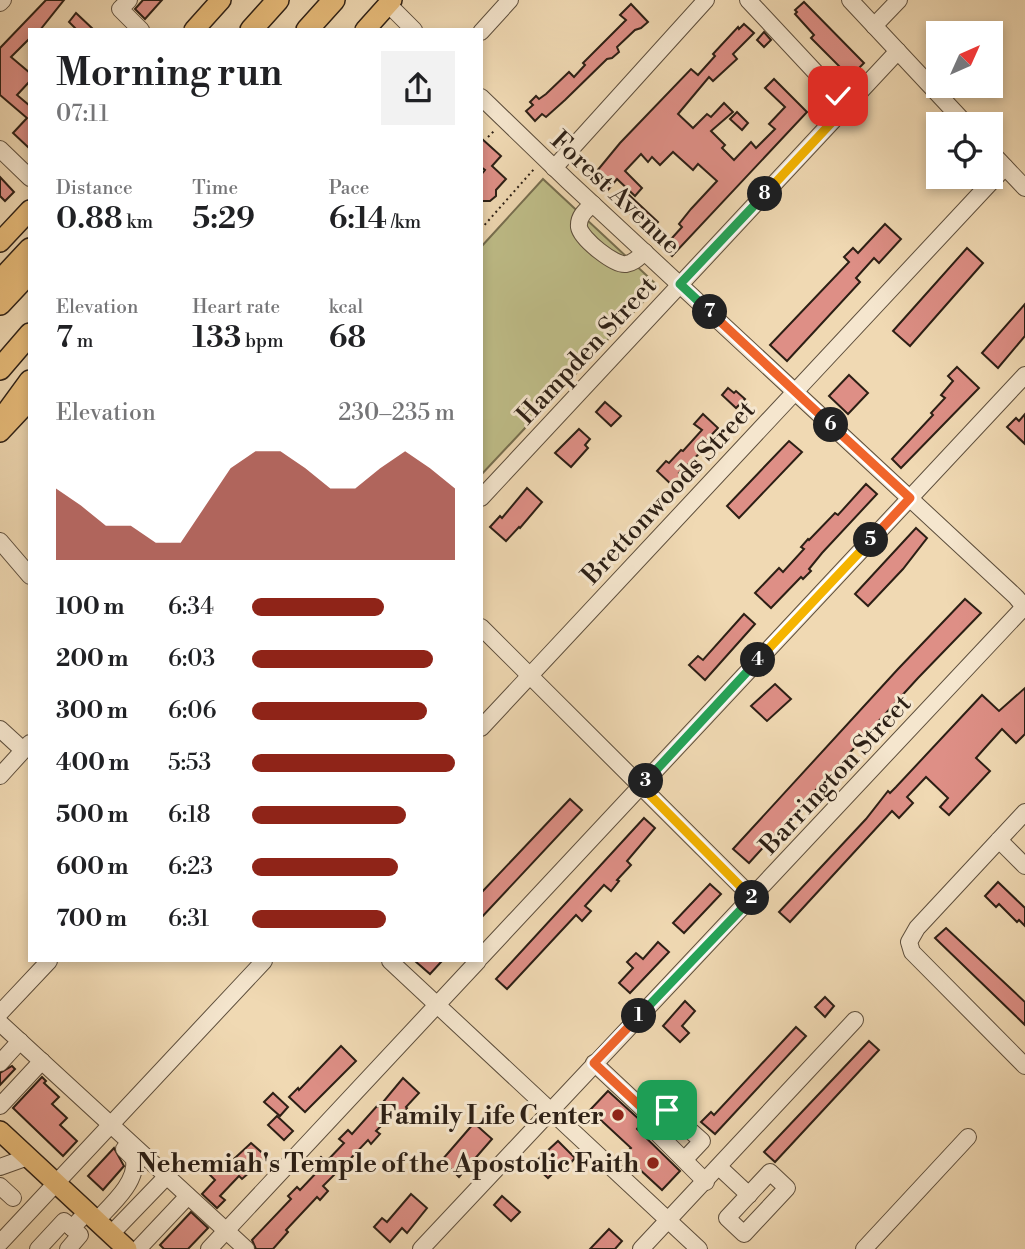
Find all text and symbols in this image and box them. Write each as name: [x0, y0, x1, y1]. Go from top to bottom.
north arrow: [926, 21, 1003, 98]
map controls: [926, 21, 1003, 189]
text: Morning run: [56, 50, 282, 97]
button: share: [381, 51, 455, 125]
pin: [808, 66, 868, 126]
icon: check: [819, 77, 857, 115]
text: 07:11: [56, 100, 109, 128]
button: locate: [926, 112, 1003, 189]
street label: Forest Avenue: [544, 124, 687, 261]
text: Distance: [56, 176, 133, 200]
text: Time: [192, 176, 238, 200]
text: Pace: [329, 176, 369, 200]
pin: 8: [748, 176, 782, 212]
text: 8: [758, 181, 771, 205]
text: 0.88: [56, 200, 123, 238]
text: 5:29: [192, 200, 255, 238]
text: 6:14: [329, 200, 387, 238]
text: km: [123, 210, 153, 234]
text: /km: [387, 210, 421, 234]
street label: Hampden Street: [510, 270, 664, 431]
pin: 7: [692, 294, 728, 330]
text: Elevation: [56, 295, 138, 319]
text: Heart rate: [192, 295, 280, 319]
text: kcal: [329, 295, 363, 319]
text: 7: [704, 299, 715, 323]
text: 7: [56, 319, 73, 357]
text: 133: [192, 319, 241, 357]
text: 68: [329, 319, 366, 357]
text: m: [73, 329, 93, 353]
text: bpm: [241, 329, 284, 353]
street label: Brettonwoods Street: [575, 394, 762, 592]
text: Elevation: [56, 399, 156, 427]
text: 230–235 m: [338, 399, 455, 427]
pin: 6: [814, 408, 848, 442]
text: 6: [825, 412, 836, 436]
pin: 5: [854, 522, 888, 558]
text: 5: [865, 527, 876, 551]
text: 100 m: [56, 593, 124, 621]
text: 6:34: [168, 593, 214, 621]
pin: 4: [740, 642, 776, 678]
text: 200 m: [56, 645, 128, 673]
text: 6:03: [168, 645, 215, 673]
text: 4: [751, 647, 764, 671]
street label: Barrington Street: [753, 688, 918, 862]
text: 300 m: [56, 697, 128, 725]
text: 6:06: [168, 697, 216, 725]
text: 400 m: [56, 749, 129, 777]
text: 5:53: [168, 749, 211, 777]
pin: 3: [628, 764, 664, 798]
text: 3: [640, 768, 651, 792]
text: 500 m: [56, 801, 128, 829]
text: 6:18: [168, 801, 211, 829]
text: 600 m: [56, 853, 129, 881]
text: 6:23: [168, 853, 213, 881]
pin: 2: [734, 880, 770, 916]
text: 2: [746, 885, 757, 909]
text: 700 m: [56, 905, 127, 933]
text: 6:31: [168, 905, 209, 933]
pin: 1: [622, 998, 656, 1034]
text: 1: [634, 1003, 643, 1027]
pin: [637, 1080, 697, 1140]
icon: arrive: [648, 1091, 686, 1129]
place label: Family Life Center: [379, 1100, 604, 1132]
marker: Family Life Center: [610, 1107, 626, 1123]
place label: Nehemiah's Temple of the Apostolic Faith: [137, 1148, 639, 1180]
marker: Nehemiah's Temple of the Apostolic Faith: [645, 1155, 661, 1171]

